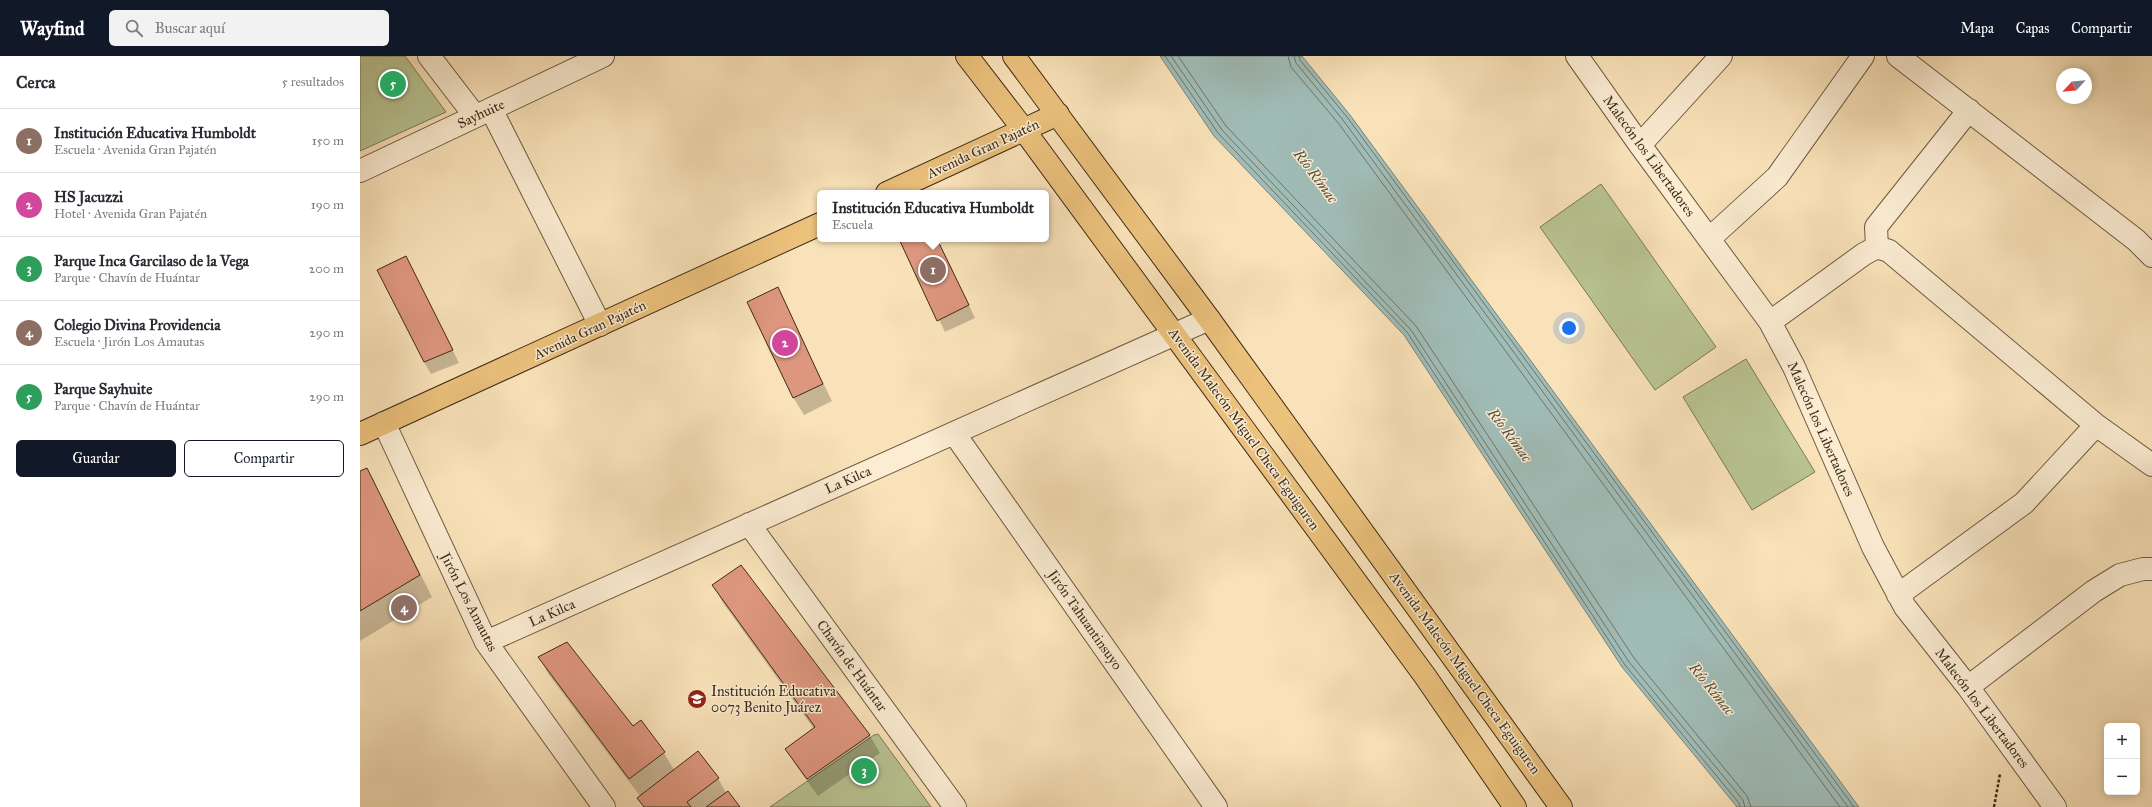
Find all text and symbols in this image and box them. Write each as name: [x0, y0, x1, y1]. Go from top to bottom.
search box: [109, 10, 389, 46]
text: Wayfind: [20, 17, 85, 40]
icon: search: [123, 17, 145, 39]
text: Buscar aquí: [155, 19, 225, 37]
text: Mapa: [1961, 20, 1994, 37]
text: Capas: [2016, 20, 2049, 37]
text: Compartir: [2071, 20, 2132, 37]
north arrow: [2056, 68, 2092, 104]
pin: 5: [380, 69, 406, 99]
text: Cerca: [16, 72, 55, 93]
text: 5 resultados: [282, 74, 344, 90]
street label: Malecón los Libertadores: [1599, 92, 1699, 220]
street label: Sayhuite: [455, 96, 507, 132]
street label: Avenida Gran Pajatén: [923, 115, 1042, 183]
text: Institución Educativa Humboldt: [54, 124, 256, 142]
text: 1: [26, 133, 32, 149]
text: 150 m: [312, 133, 344, 149]
text: Escuela · Avenida Gran Pajatén: [54, 142, 217, 158]
water label: Río Rímac: [1289, 145, 1342, 207]
text: HS Jacuzzi: [54, 188, 123, 206]
popup: [817, 190, 1049, 242]
text: 2: [26, 197, 32, 213]
text: 190 m: [311, 197, 344, 213]
text: Institución Educativa Humboldt: [832, 199, 1034, 217]
text: Hotel · Avenida Gran Pajatén: [54, 206, 207, 222]
text: Escuela: [832, 217, 873, 233]
text: Parque Inca Garcilaso de la Vega: [54, 252, 249, 270]
pin: 1: [920, 255, 946, 285]
text: 3: [26, 261, 32, 277]
text: 200 m: [309, 261, 344, 277]
text: Parque · Chavín de Huántar: [54, 270, 200, 286]
street label: Avenida Gran Pajatén: [530, 296, 649, 364]
text: Colegio Divina Providencia: [54, 316, 221, 334]
your location: [1559, 318, 1579, 338]
street label: Avenida Malecón Miguel Checa Eguiguren: [1164, 324, 1323, 534]
text: 4: [25, 325, 33, 341]
text: 290 m: [309, 325, 344, 341]
pin: 2: [772, 328, 798, 358]
text: Escuela · Jirón Los Amautas: [54, 334, 204, 350]
street label: Malecón los Libertadores: [1784, 359, 1858, 499]
text: Parque Sayhuite: [54, 380, 152, 398]
text: 5: [26, 389, 32, 405]
text: 290 m: [309, 389, 344, 405]
text: Parque · Chavín de Huántar: [54, 398, 200, 414]
water label: Río Rímac: [1483, 404, 1536, 466]
button: Guardar: [16, 440, 176, 477]
button: Compartir: [184, 440, 344, 477]
street label: La Kilca: [822, 462, 874, 498]
street label: Jirón Los Amautas: [435, 548, 501, 655]
street label: Jirón Tahuantinsuyo: [1042, 565, 1126, 674]
street label: Avenida Malecón Miguel Checa Eguiguren: [1385, 568, 1544, 778]
pin: 4: [391, 593, 417, 623]
street label: La Kilca: [526, 595, 578, 631]
street label: Chavín de Huántar: [813, 617, 891, 716]
street label: Malecón los Libertadores: [1931, 645, 2033, 771]
water label: Río Rímac: [1685, 658, 1739, 719]
place label: Institución Educativa 0073 Benito Juárez: [711, 683, 836, 717]
school or university icon: Institución Educativa 0073 Benito Juárez: [686, 688, 708, 710]
map controls: [2104, 723, 2140, 795]
button: +: [2104, 723, 2140, 759]
pin: 3: [851, 756, 877, 786]
button: −: [2104, 759, 2140, 795]

